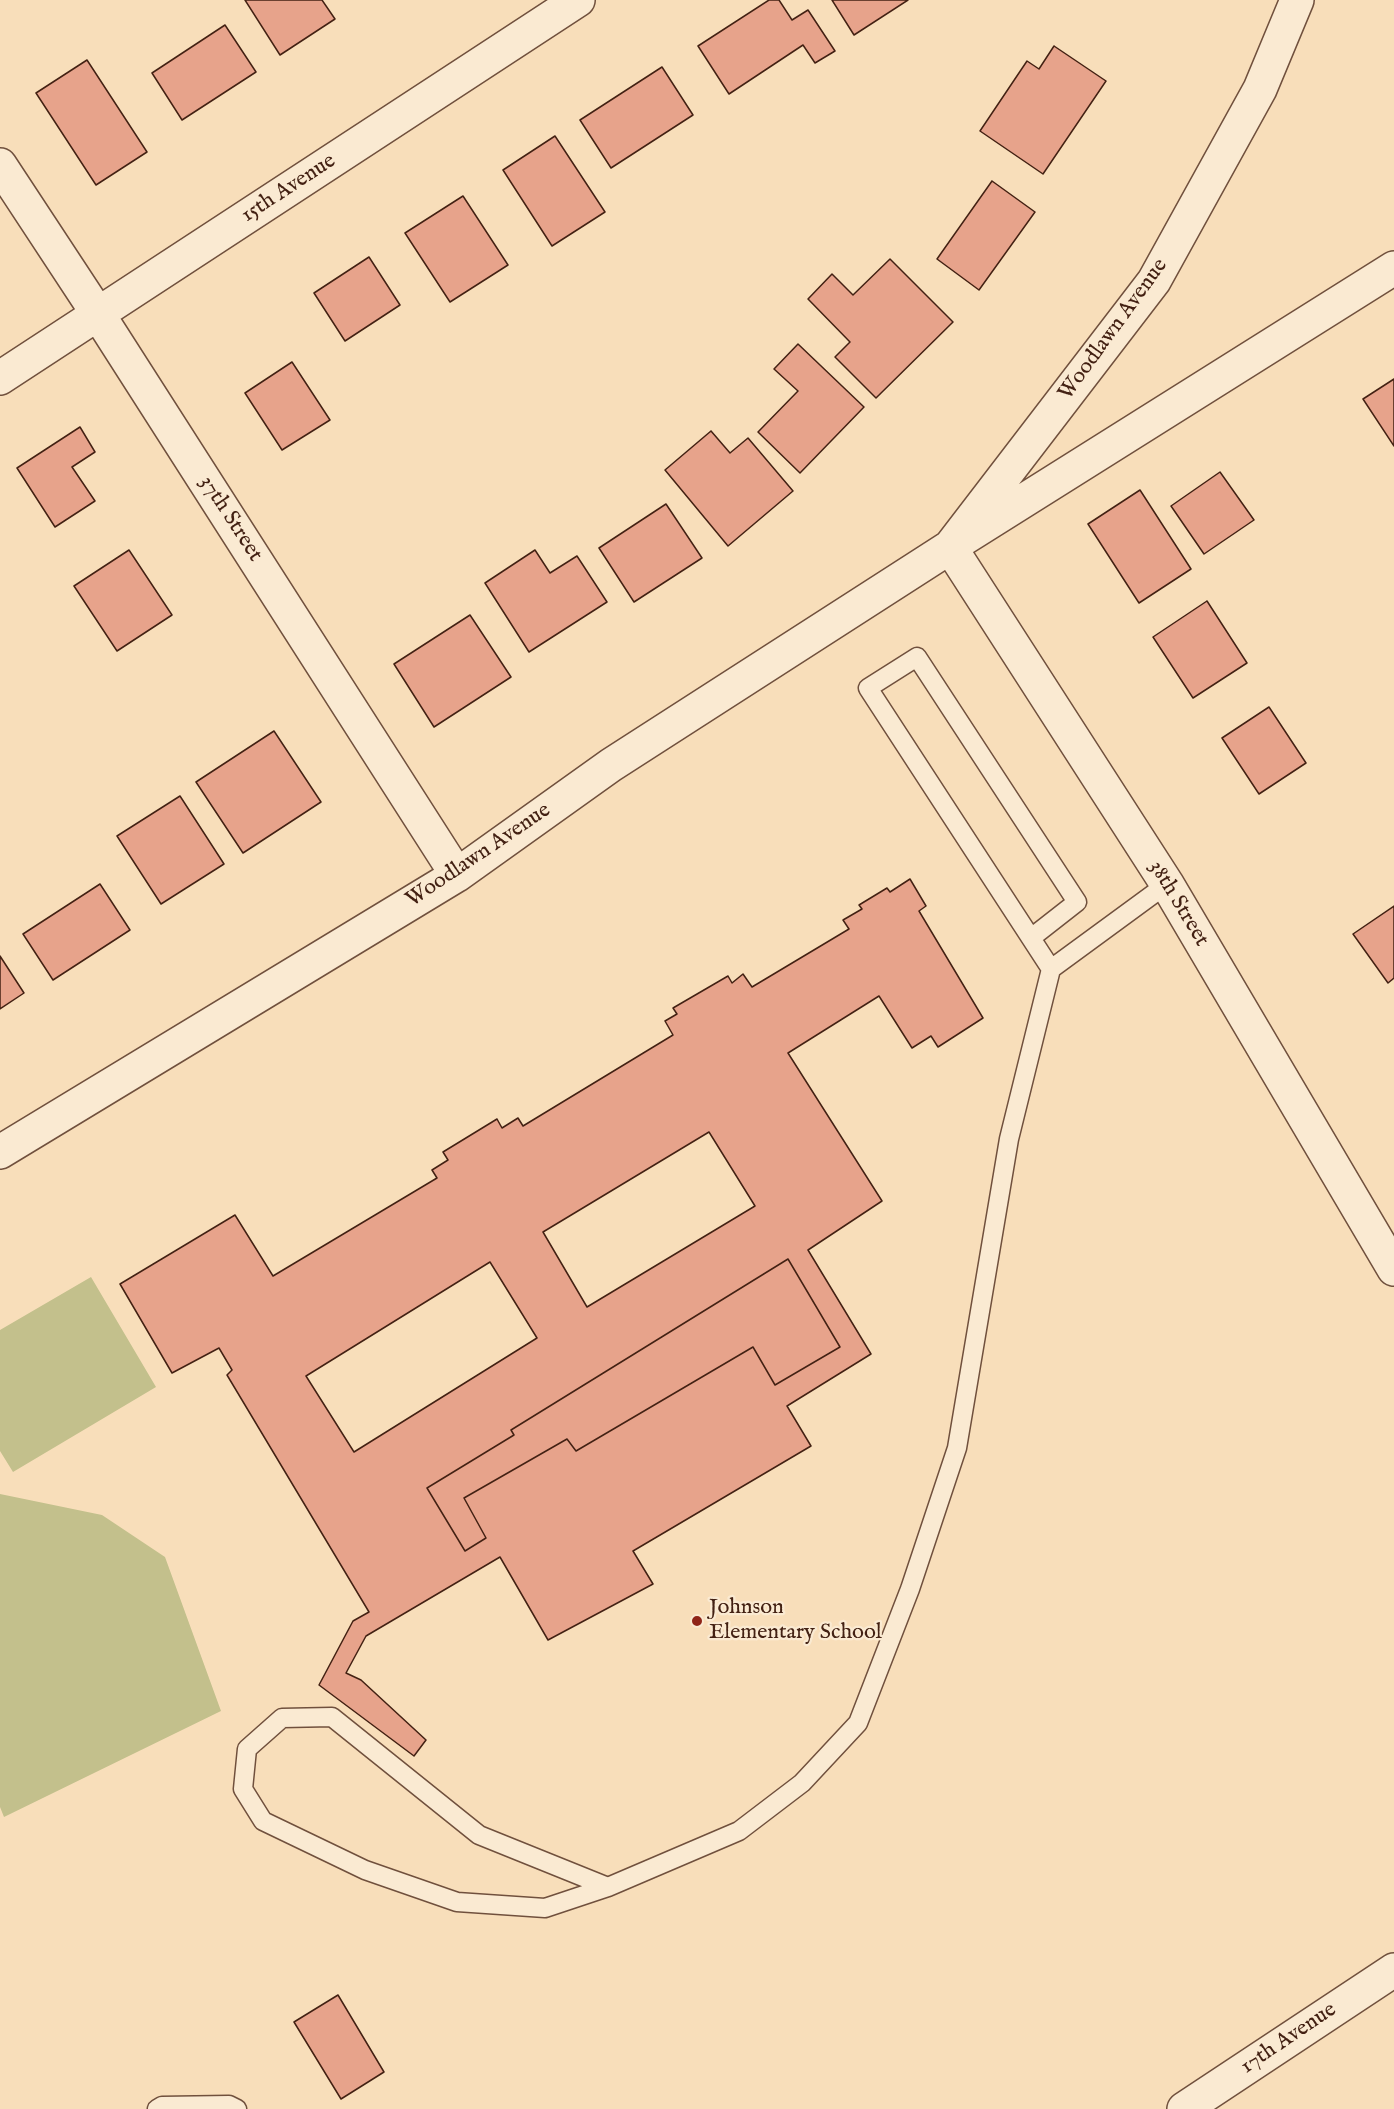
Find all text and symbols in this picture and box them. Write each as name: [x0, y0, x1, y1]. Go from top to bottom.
street label: 15th Avenue: [237, 149, 341, 229]
street label: Woodlawn Avenue: [1054, 254, 1174, 406]
street label: 37th Street: [192, 471, 268, 567]
street label: Woodlawn Avenue: [402, 798, 556, 914]
street label: 38th Street: [1142, 856, 1214, 952]
place label: Johnson Elementary School: [709, 1595, 882, 1646]
marker: Johnson Elementary School: [690, 1614, 704, 1628]
street label: 17th Avenue: [1236, 1997, 1342, 2081]

